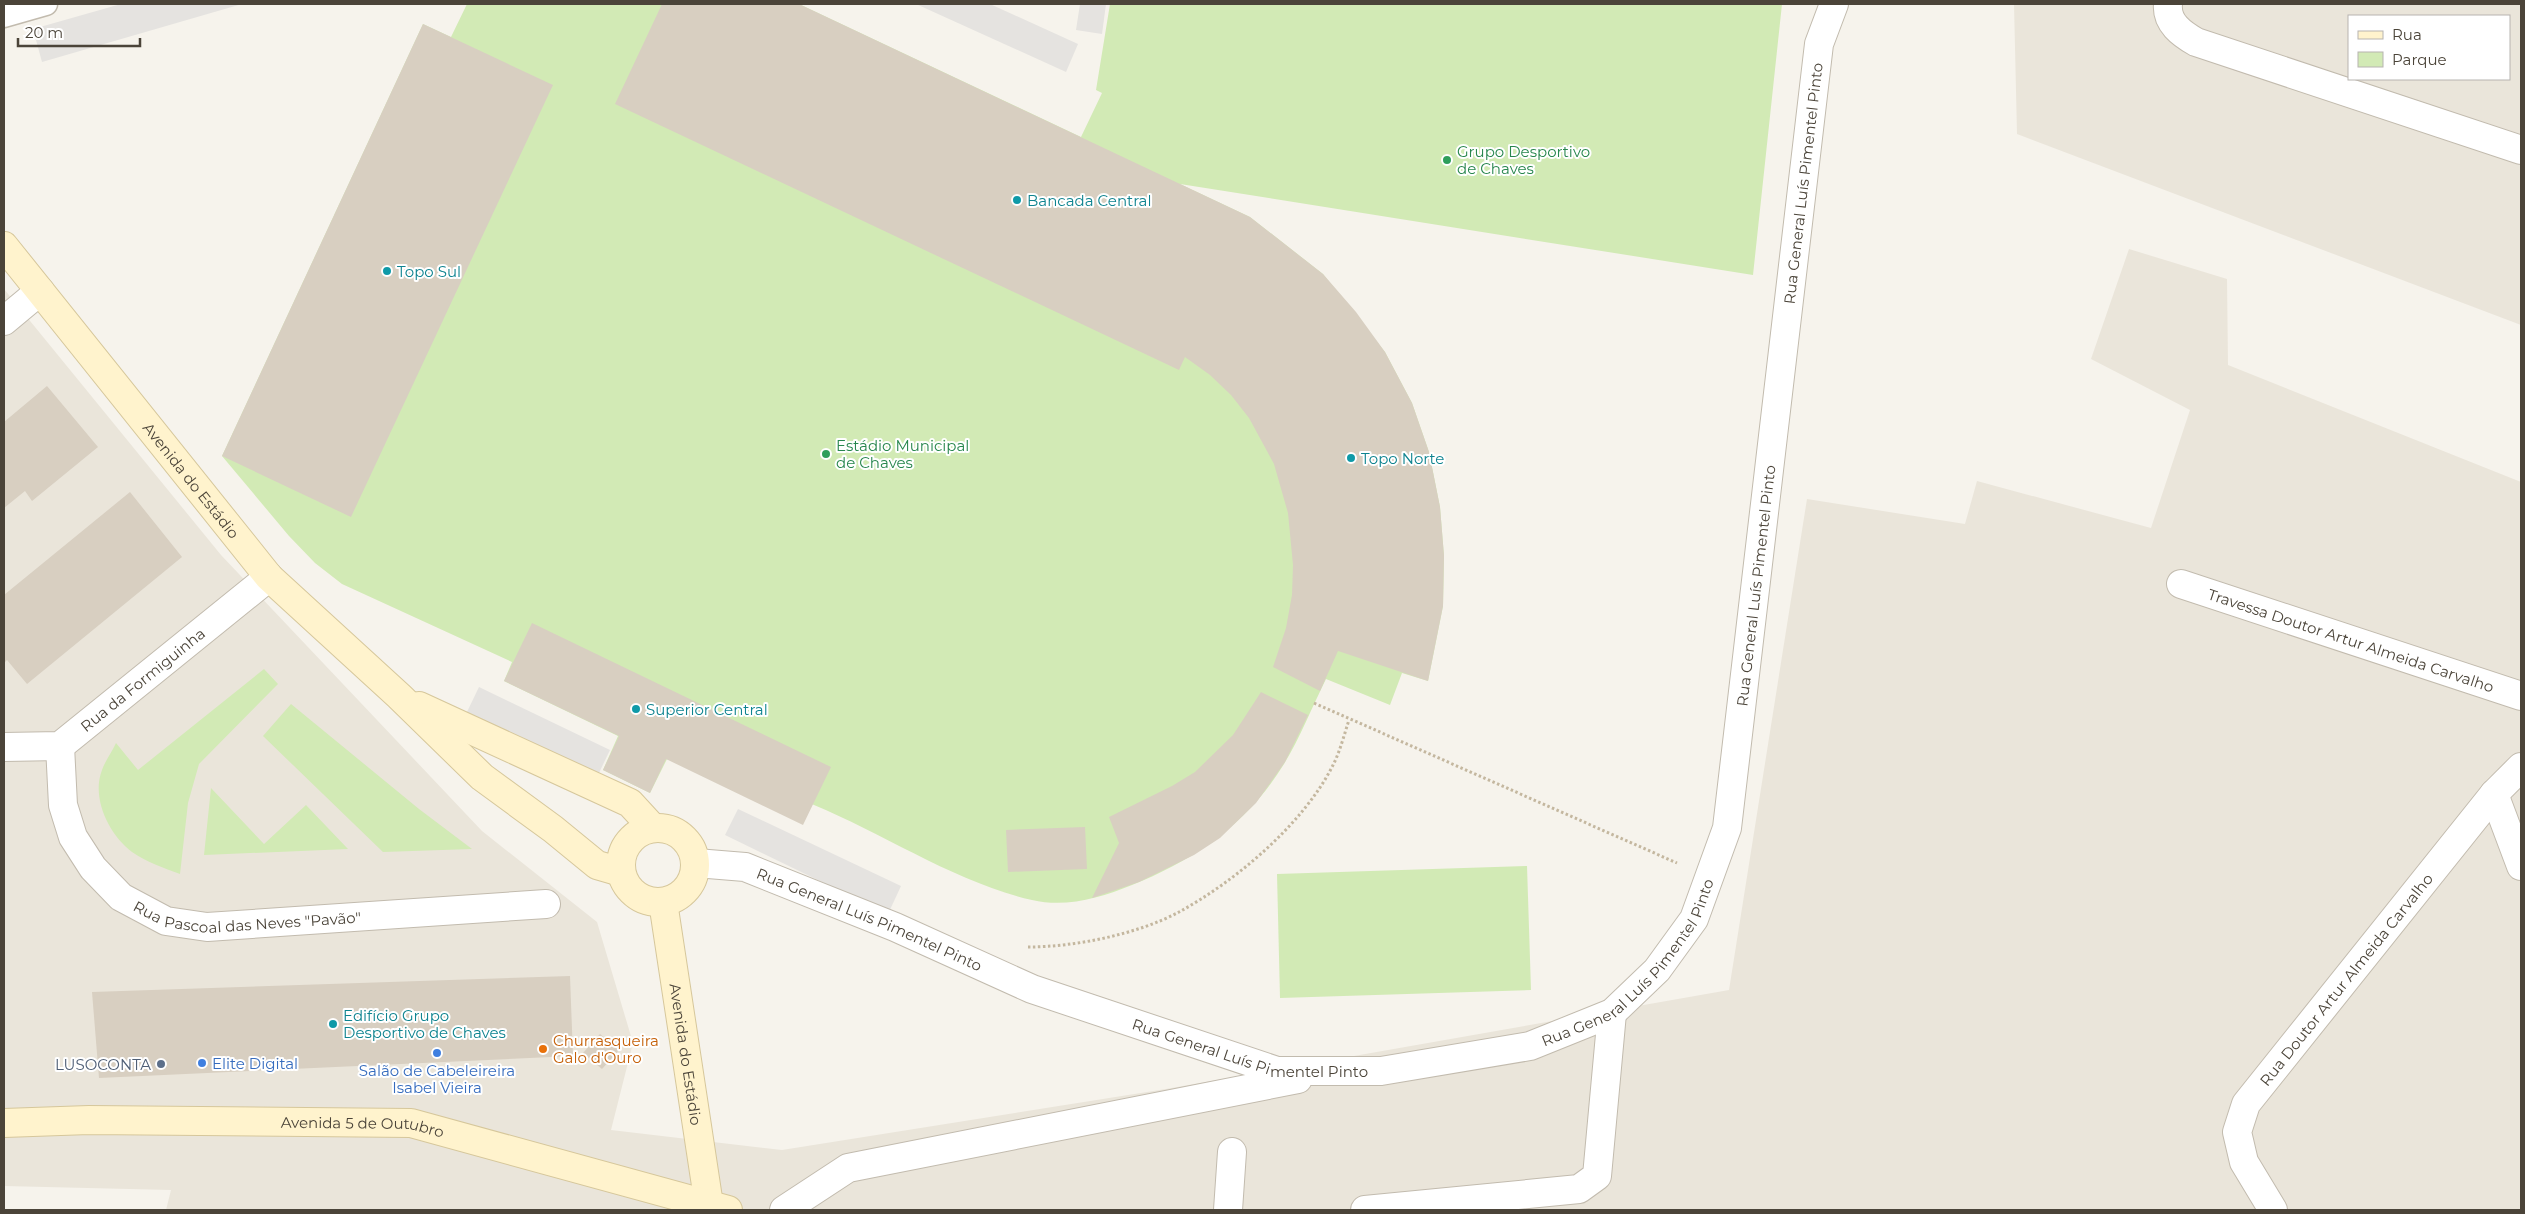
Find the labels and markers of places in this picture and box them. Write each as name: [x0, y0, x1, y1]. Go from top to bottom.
place label: Grupo Desportivo de Chaves: [1457, 142, 1590, 178]
marker: Grupo Desportivo de Chaves: [1441, 154, 1453, 166]
place label: Bancada Central: [1027, 191, 1151, 210]
marker: Bancada Central: [1011, 194, 1023, 206]
place label: Topo Sul: [397, 262, 461, 281]
marker: Topo Sul: [381, 265, 393, 277]
place label: Estádio Municipal de Chaves: [836, 436, 969, 472]
marker: Estádio Municipal de Chaves: [820, 448, 832, 460]
place label: Topo Norte: [1361, 449, 1444, 468]
marker: Topo Norte: [1345, 452, 1357, 464]
place label: Superior Central: [646, 700, 768, 719]
marker: Superior Central: [630, 703, 642, 715]
place label: Edifício Grupo Desportivo de Chaves: [343, 1006, 506, 1042]
marker: Edifício Grupo Desportivo de Chaves: [327, 1018, 339, 1030]
place label: Churrasqueira Galo d'Ouro: [553, 1031, 659, 1067]
marker: Churrasqueira Galo d'Ouro: [537, 1043, 549, 1055]
marker: Salão de Cabeleireira Isabel Vieira: [431, 1047, 443, 1059]
place label: Elite Digital: [212, 1054, 298, 1073]
place label: LUSOCONTA: [55, 1055, 151, 1074]
marker: Elite Digital: [196, 1057, 208, 1069]
marker: LUSOCONTA: [155, 1058, 167, 1070]
place label: Salão de Cabeleireira Isabel Vieira: [359, 1061, 515, 1097]

